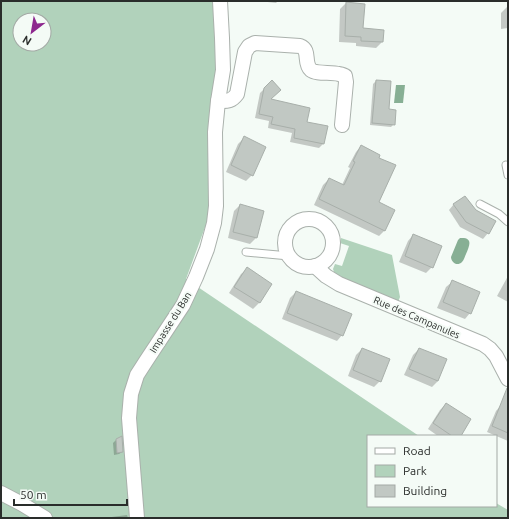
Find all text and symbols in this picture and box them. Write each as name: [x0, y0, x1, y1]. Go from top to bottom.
north arrow: [12, 12, 52, 52]
text: N: [20, 33, 33, 48]
street label: Impasse du Ban: [147, 290, 194, 355]
street label: Rue des Campanules: [372, 294, 462, 341]
legend: [367, 435, 497, 507]
text: Road: [403, 444, 431, 457]
text: Park: [403, 464, 427, 477]
scale bar: [14, 481, 127, 507]
text: Building: [403, 484, 447, 497]
text: 50 m: [20, 488, 47, 501]

